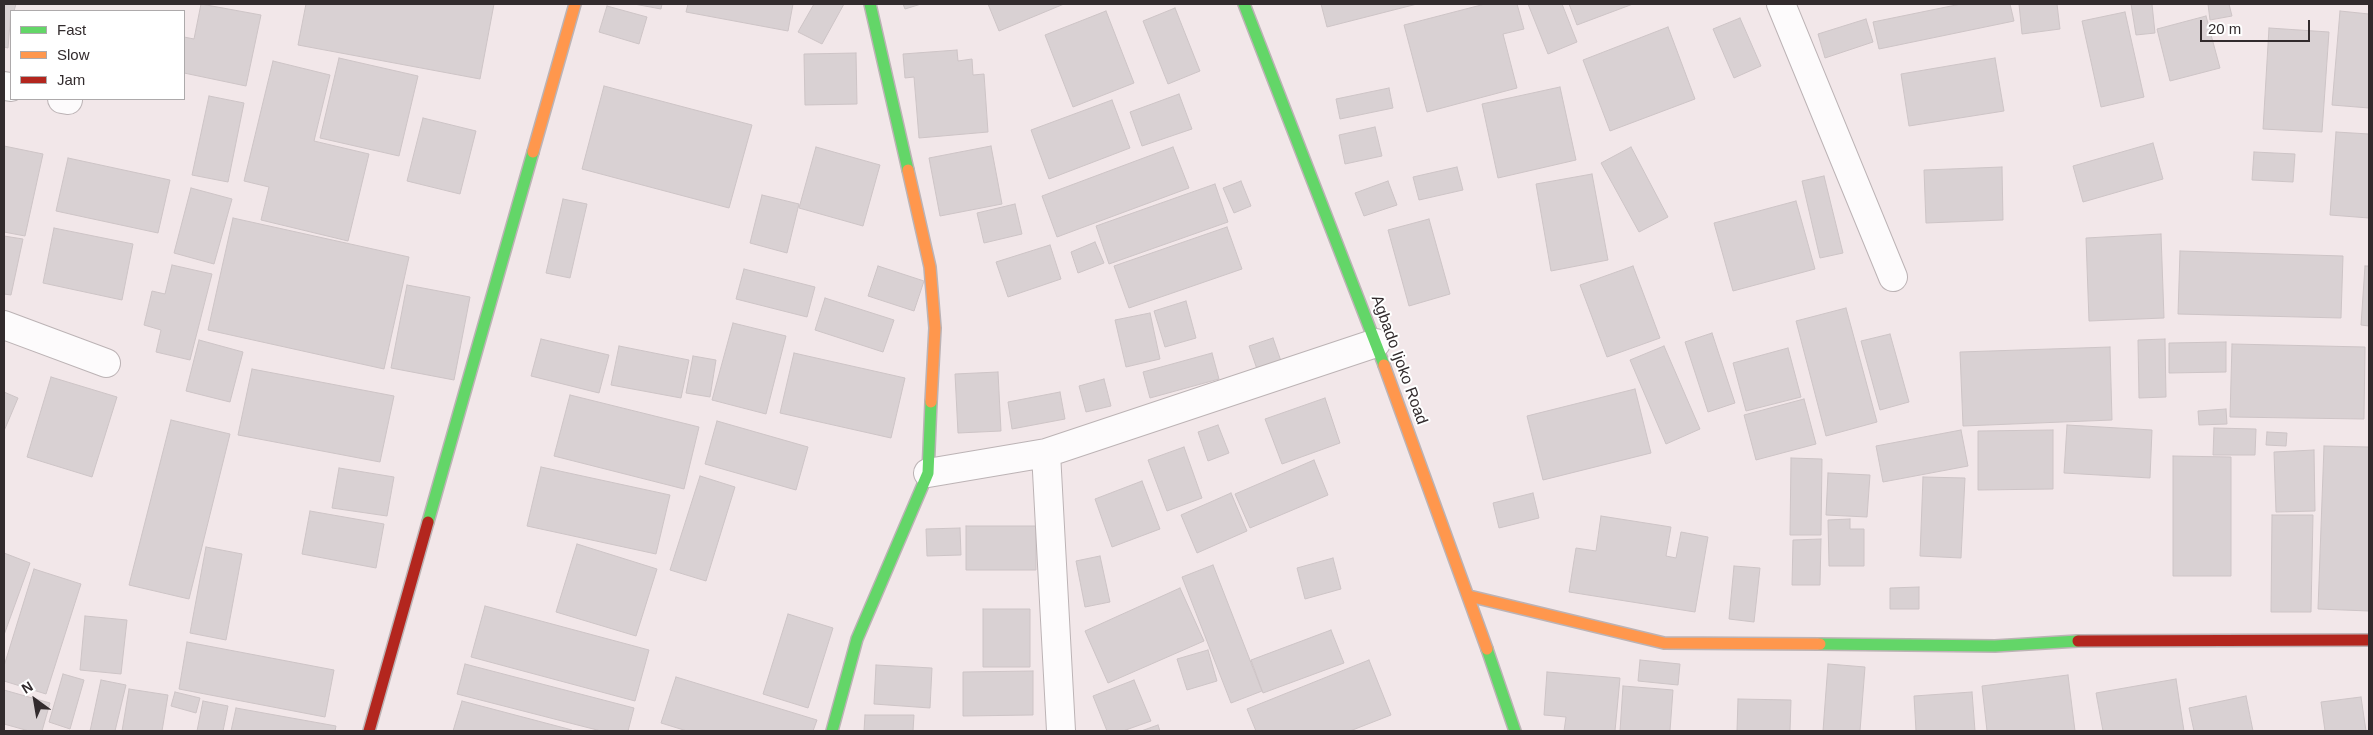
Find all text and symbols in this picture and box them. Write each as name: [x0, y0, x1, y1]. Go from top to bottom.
legend: [10, 10, 185, 100]
scale bar: [2203, 10, 2313, 42]
text: 20 m: [2208, 20, 2241, 37]
text: Fast: [57, 21, 86, 38]
text: Slow: [57, 46, 90, 63]
text: Jam: [57, 71, 85, 88]
street label: Agbado Ijoko Road: [1367, 293, 1431, 427]
north arrow: [10, 675, 60, 725]
text: N: [19, 678, 36, 697]

